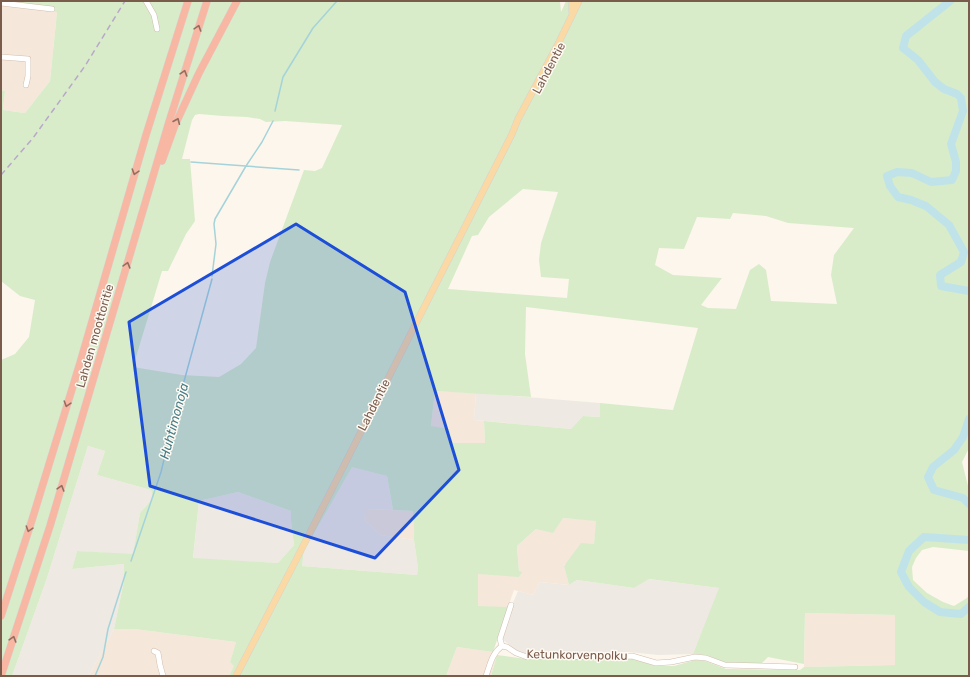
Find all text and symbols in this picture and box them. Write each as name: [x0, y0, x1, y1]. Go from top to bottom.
one-way arrow: [193, 24, 202, 31]
street label: Lahdentie: [530, 40, 568, 96]
one-way arrow: [179, 70, 188, 77]
one-way arrow: [173, 117, 181, 124]
one-way arrow: [131, 169, 140, 176]
one-way arrow: [122, 262, 131, 269]
street label: Lahden moottoritie: [73, 282, 117, 389]
street label: Lahdentie: [355, 377, 393, 433]
water label: Huhtimonoja: [157, 381, 191, 461]
one-way arrow: [63, 401, 72, 408]
one-way arrow: [56, 485, 65, 492]
one-way arrow: [25, 525, 34, 532]
one-way arrow: [8, 635, 17, 642]
street label: Ketunkorvenpolku: [526, 647, 628, 663]

